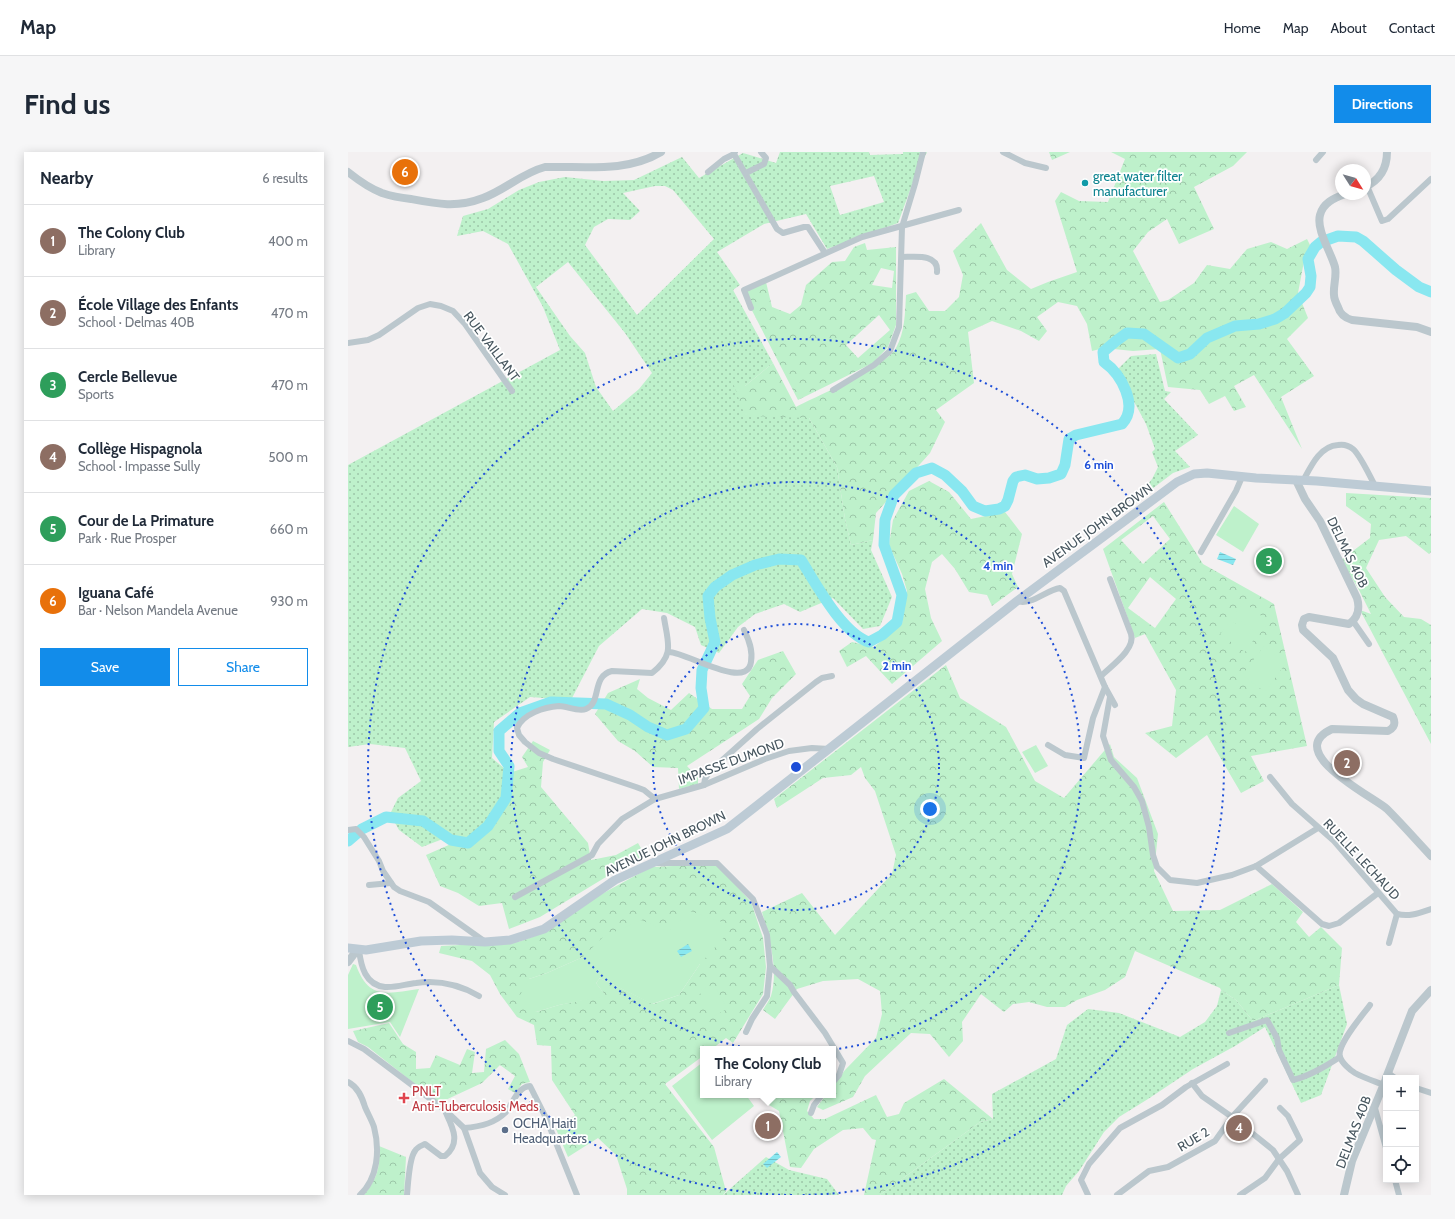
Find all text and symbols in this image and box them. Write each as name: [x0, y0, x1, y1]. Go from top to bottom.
text: Map: [20, 16, 56, 39]
text: Home: [1224, 19, 1261, 37]
text: Map: [1283, 19, 1308, 37]
text: About: [1330, 19, 1367, 37]
text: Contact: [1389, 19, 1435, 37]
button: Directions: [1334, 85, 1431, 123]
text: Find us: [24, 87, 110, 121]
pin: 6: [392, 157, 418, 187]
north arrow: [1335, 164, 1371, 200]
text: Nearby: [40, 168, 93, 188]
place label: great water filter manufacturer: [1093, 168, 1183, 199]
text: 6 results: [262, 170, 308, 186]
marker: great water filter manufacturer: [1080, 178, 1090, 188]
text: The Colony Club: [78, 224, 185, 242]
text: 1: [51, 233, 55, 249]
text: 400 m: [268, 233, 308, 249]
text: Library: [78, 242, 115, 258]
text: École Village des Enfants: [78, 296, 238, 314]
text: 2: [50, 305, 56, 321]
text: 470 m: [271, 305, 308, 321]
street label: RUE VAILLANT: [461, 308, 523, 384]
text: School · Delmas 40B: [78, 314, 194, 330]
text: Cercle Bellevue: [78, 368, 177, 386]
text: 3: [49, 377, 57, 393]
text: 470 m: [271, 377, 308, 393]
text: Sports: [78, 386, 114, 402]
text: Collège Hispagnola: [78, 440, 202, 458]
text: 4: [49, 449, 57, 465]
text: 500 m: [268, 449, 308, 465]
text: 6 min: [1084, 457, 1114, 472]
text: School · Impasse Sully: [78, 458, 200, 474]
street label: AVENUE JOHN BROWN: [1039, 480, 1155, 570]
text: Cour de La Primature: [78, 512, 214, 530]
street label: DELMAS 40B: [1324, 514, 1372, 590]
text: 5: [50, 521, 56, 537]
text: 660 m: [270, 521, 308, 537]
text: Park · Rue Prosper: [78, 530, 176, 546]
pin: 3: [1256, 546, 1282, 576]
text: 4 min: [983, 558, 1013, 573]
text: Iguana Café: [78, 584, 154, 602]
text: 6: [49, 593, 57, 609]
text: 930 m: [270, 593, 308, 609]
text: Bar · Nelson Mandela Avenue: [78, 602, 238, 618]
button: Save: [40, 648, 170, 686]
button: Share: [178, 648, 308, 686]
text: 2 min: [883, 658, 911, 673]
street label: IMPASSE DUMOND: [676, 734, 786, 788]
pin: 2: [1334, 748, 1360, 778]
centre of rings: [789, 760, 803, 774]
your location: [920, 799, 940, 819]
street label: AVENUE JOHN BROWN: [602, 807, 728, 879]
street label: RUELLE LECHAUD: [1320, 815, 1404, 903]
pin: 5: [367, 992, 393, 1022]
popup: [700, 1046, 836, 1098]
text: The Colony Club: [715, 1055, 821, 1073]
text: Library: [715, 1073, 752, 1089]
map controls: [1383, 1075, 1419, 1183]
button: +: [1383, 1075, 1419, 1111]
place label: PNLT Anti-Tuberculosis Meds: [412, 1083, 539, 1114]
marker: PNLT Anti-Tuberculosis Meds: [399, 1093, 409, 1103]
street label: DELMAS 40B: [1332, 1093, 1374, 1171]
pin: 1: [755, 1111, 781, 1141]
button: −: [1383, 1111, 1419, 1147]
pin: 4: [1226, 1113, 1252, 1143]
place label: OCHA Haiti Headquarters: [513, 1115, 588, 1146]
street label: RUE 2: [1174, 1123, 1212, 1155]
marker: OCHA Haiti Headquarters: [500, 1125, 510, 1135]
button: locate: [1383, 1147, 1419, 1183]

